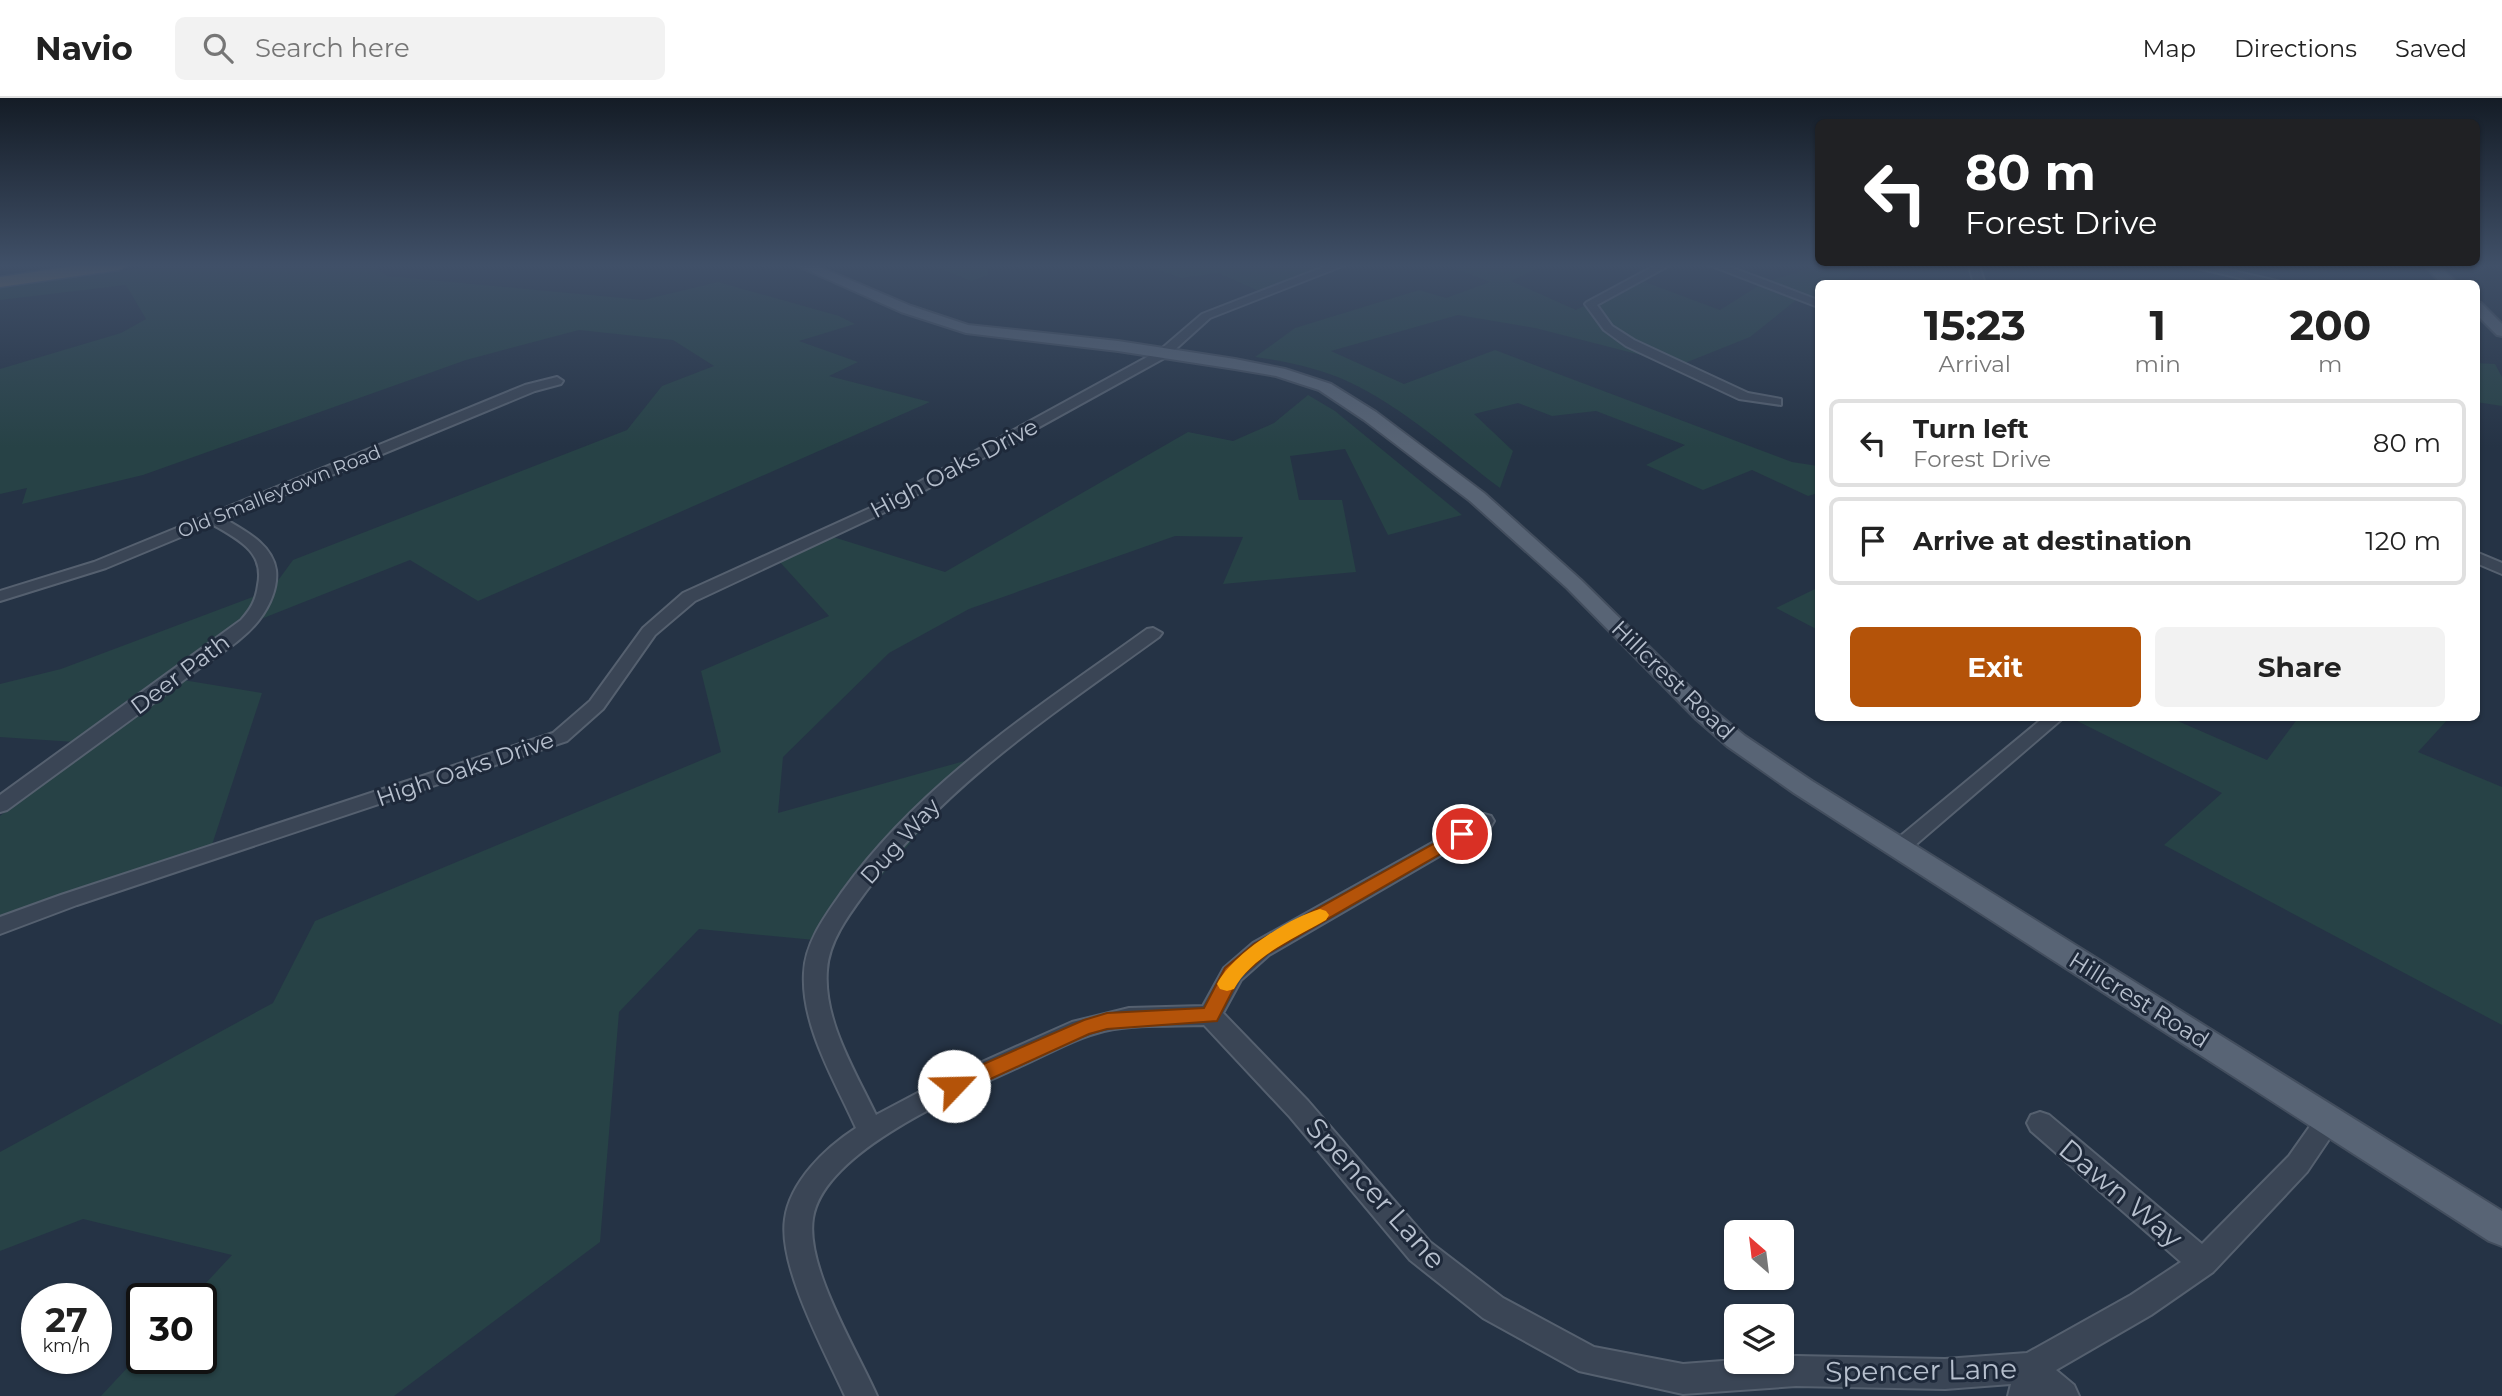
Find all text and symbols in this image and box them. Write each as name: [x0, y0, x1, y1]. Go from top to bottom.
search box: [175, 17, 665, 80]
text: Navio: [35, 28, 133, 68]
icon: search: [199, 29, 237, 67]
text: Search here: [255, 32, 410, 64]
text: Map: [2143, 34, 2196, 63]
text: Directions: [2234, 34, 2357, 63]
text: Saved: [2395, 34, 2467, 63]
text: 80 m: [1965, 143, 2096, 202]
icon: left: [1850, 147, 1941, 238]
text: Forest Drive: [1965, 203, 2157, 242]
text: 15:23: [1924, 299, 2026, 351]
text: 1: [2149, 299, 2166, 351]
text: 200: [2289, 299, 2371, 351]
text: Arrival: [1939, 350, 2011, 378]
text: min: [2135, 350, 2181, 378]
text: m: [2318, 350, 2343, 378]
street label: High Oaks Drive: [865, 412, 1043, 524]
text: Turn left: [1913, 413, 2029, 445]
icon: left: [1854, 424, 1892, 462]
text: 80 m: [2373, 427, 2441, 459]
street label: Old Smalleytown Road: [174, 440, 384, 543]
text: Forest Drive: [1913, 445, 2051, 473]
icon: arrive: [1854, 522, 1892, 560]
text: Arrive at destination: [1913, 525, 2192, 557]
text: 120 m: [2365, 525, 2441, 557]
street label: Hillcrest Road: [1606, 614, 1740, 746]
button: Exit: [1850, 627, 2141, 707]
button: Share: [2155, 627, 2445, 707]
street label: Deer Path: [125, 628, 235, 720]
street label: High Oaks Drive: [373, 725, 557, 813]
street label: Dug Way: [854, 792, 946, 890]
pin: [1432, 804, 1492, 864]
icon: arrive: [1443, 815, 1481, 853]
street label: Hillcrest Road: [2064, 946, 2214, 1054]
position arrow: [917, 1049, 991, 1123]
street label: Spencer Lane: [1299, 1110, 1453, 1276]
street label: Dawn Way: [2052, 1131, 2190, 1255]
north arrow: [1724, 1220, 1794, 1290]
map controls: [1724, 1220, 1794, 1374]
speed limit sign: 30: [126, 1283, 217, 1374]
text: 27: [45, 1298, 88, 1341]
button: layers: [1724, 1304, 1794, 1374]
text: km/h: [42, 1335, 91, 1357]
street label: Spencer Lane: [1825, 1351, 2017, 1389]

